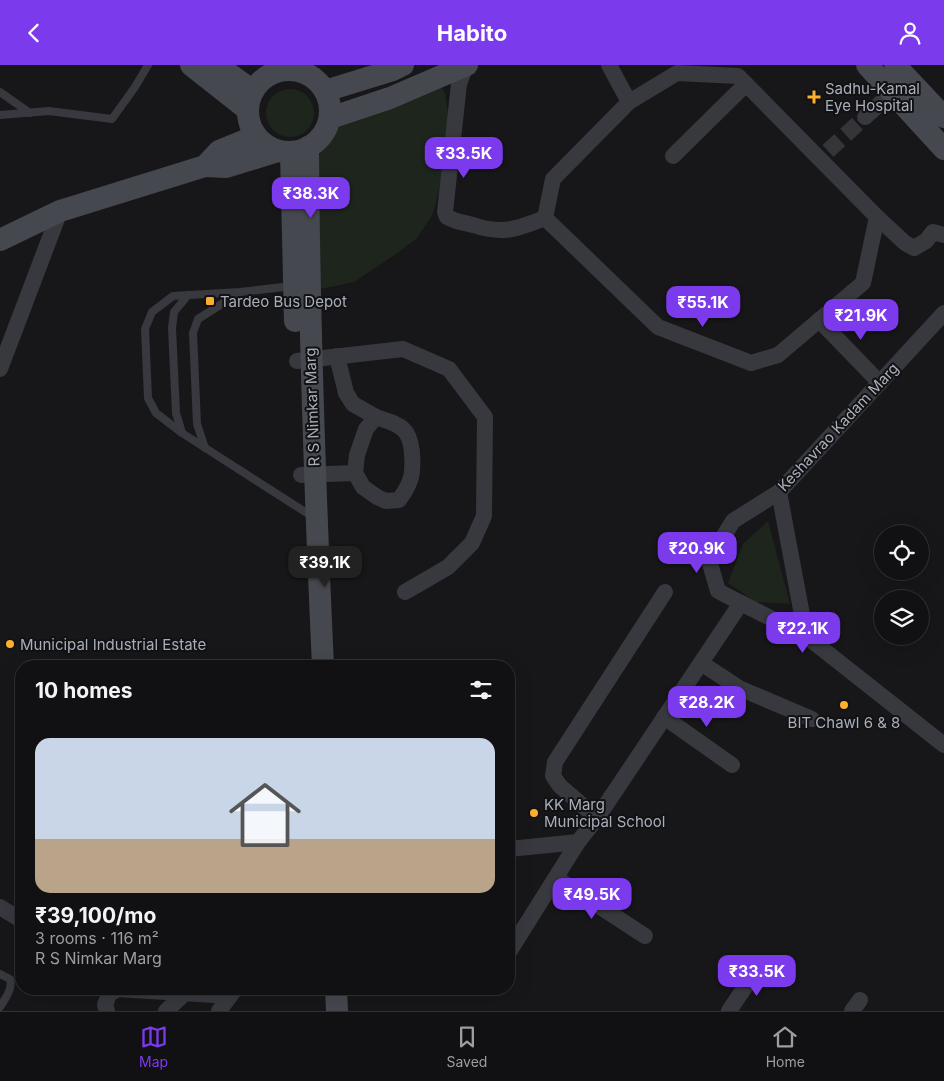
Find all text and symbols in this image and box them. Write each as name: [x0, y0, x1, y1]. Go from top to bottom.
icon: back: [20, 19, 48, 47]
icon: person: [896, 19, 924, 47]
text: Habito: [437, 20, 507, 46]
place label: Sadhu-Kamal Eye Hospital: [825, 79, 920, 115]
marker: Sadhu-Kamal Eye Hospital: [807, 90, 821, 104]
pin: ₹33.5K: [423, 137, 505, 179]
text: ₹33.5K: [436, 143, 492, 163]
pin: ₹38.3K: [270, 177, 352, 219]
text: ₹38.3K: [283, 183, 339, 203]
pin: ₹55.1K: [662, 285, 744, 328]
place label: Tardeo Bus Depot: [220, 292, 347, 311]
text: ₹55.1K: [677, 292, 729, 312]
marker: Tardeo Bus Depot: [204, 295, 216, 307]
pin: ₹21.9K: [820, 299, 902, 341]
text: ₹21.9K: [834, 305, 888, 325]
street label: R S Nimkar Marg: [300, 347, 324, 467]
street label: Keshavrao Kadam Marg: [773, 359, 903, 495]
map controls: [874, 525, 929, 645]
button: locate: [874, 525, 929, 580]
pin: ₹20.9K: [656, 531, 738, 574]
text: ₹20.9K: [669, 538, 725, 558]
pin: ₹39.1K: [284, 545, 366, 588]
text: ₹39.1K: [299, 552, 351, 572]
button: layers: [874, 590, 929, 645]
pin: ₹22.1K: [762, 611, 844, 654]
text: ₹22.1K: [777, 618, 829, 638]
place label: Municipal Industrial Estate: [20, 635, 206, 654]
marker: Municipal Industrial Estate: [4, 638, 16, 650]
icon: filters: [467, 676, 495, 704]
text: 10 homes: [35, 678, 133, 703]
pin: ₹28.2K: [666, 685, 748, 728]
text: ₹28.2K: [679, 692, 735, 712]
marker: BIT Chawl 6 & 8: [838, 699, 850, 711]
place label: BIT Chawl 6 & 8: [788, 713, 900, 732]
icon: home: [220, 770, 310, 860]
place label: KK Marg Municipal School: [544, 795, 665, 831]
marker: KK Marg Municipal School: [528, 807, 540, 819]
pin: ₹49.5K: [551, 877, 633, 920]
text: ₹49.5K: [564, 884, 620, 904]
text: ₹39,100/mo: [35, 903, 156, 928]
text: 3 rooms · 116 m²: [35, 928, 159, 948]
text: R S Nimkar Marg: [35, 948, 162, 968]
pin: ₹33.5K: [716, 955, 798, 997]
text: ₹33.5K: [729, 961, 785, 981]
tab: Map: [139, 1023, 168, 1070]
tab: Saved: [446, 1023, 487, 1070]
tab: Home: [766, 1023, 805, 1070]

